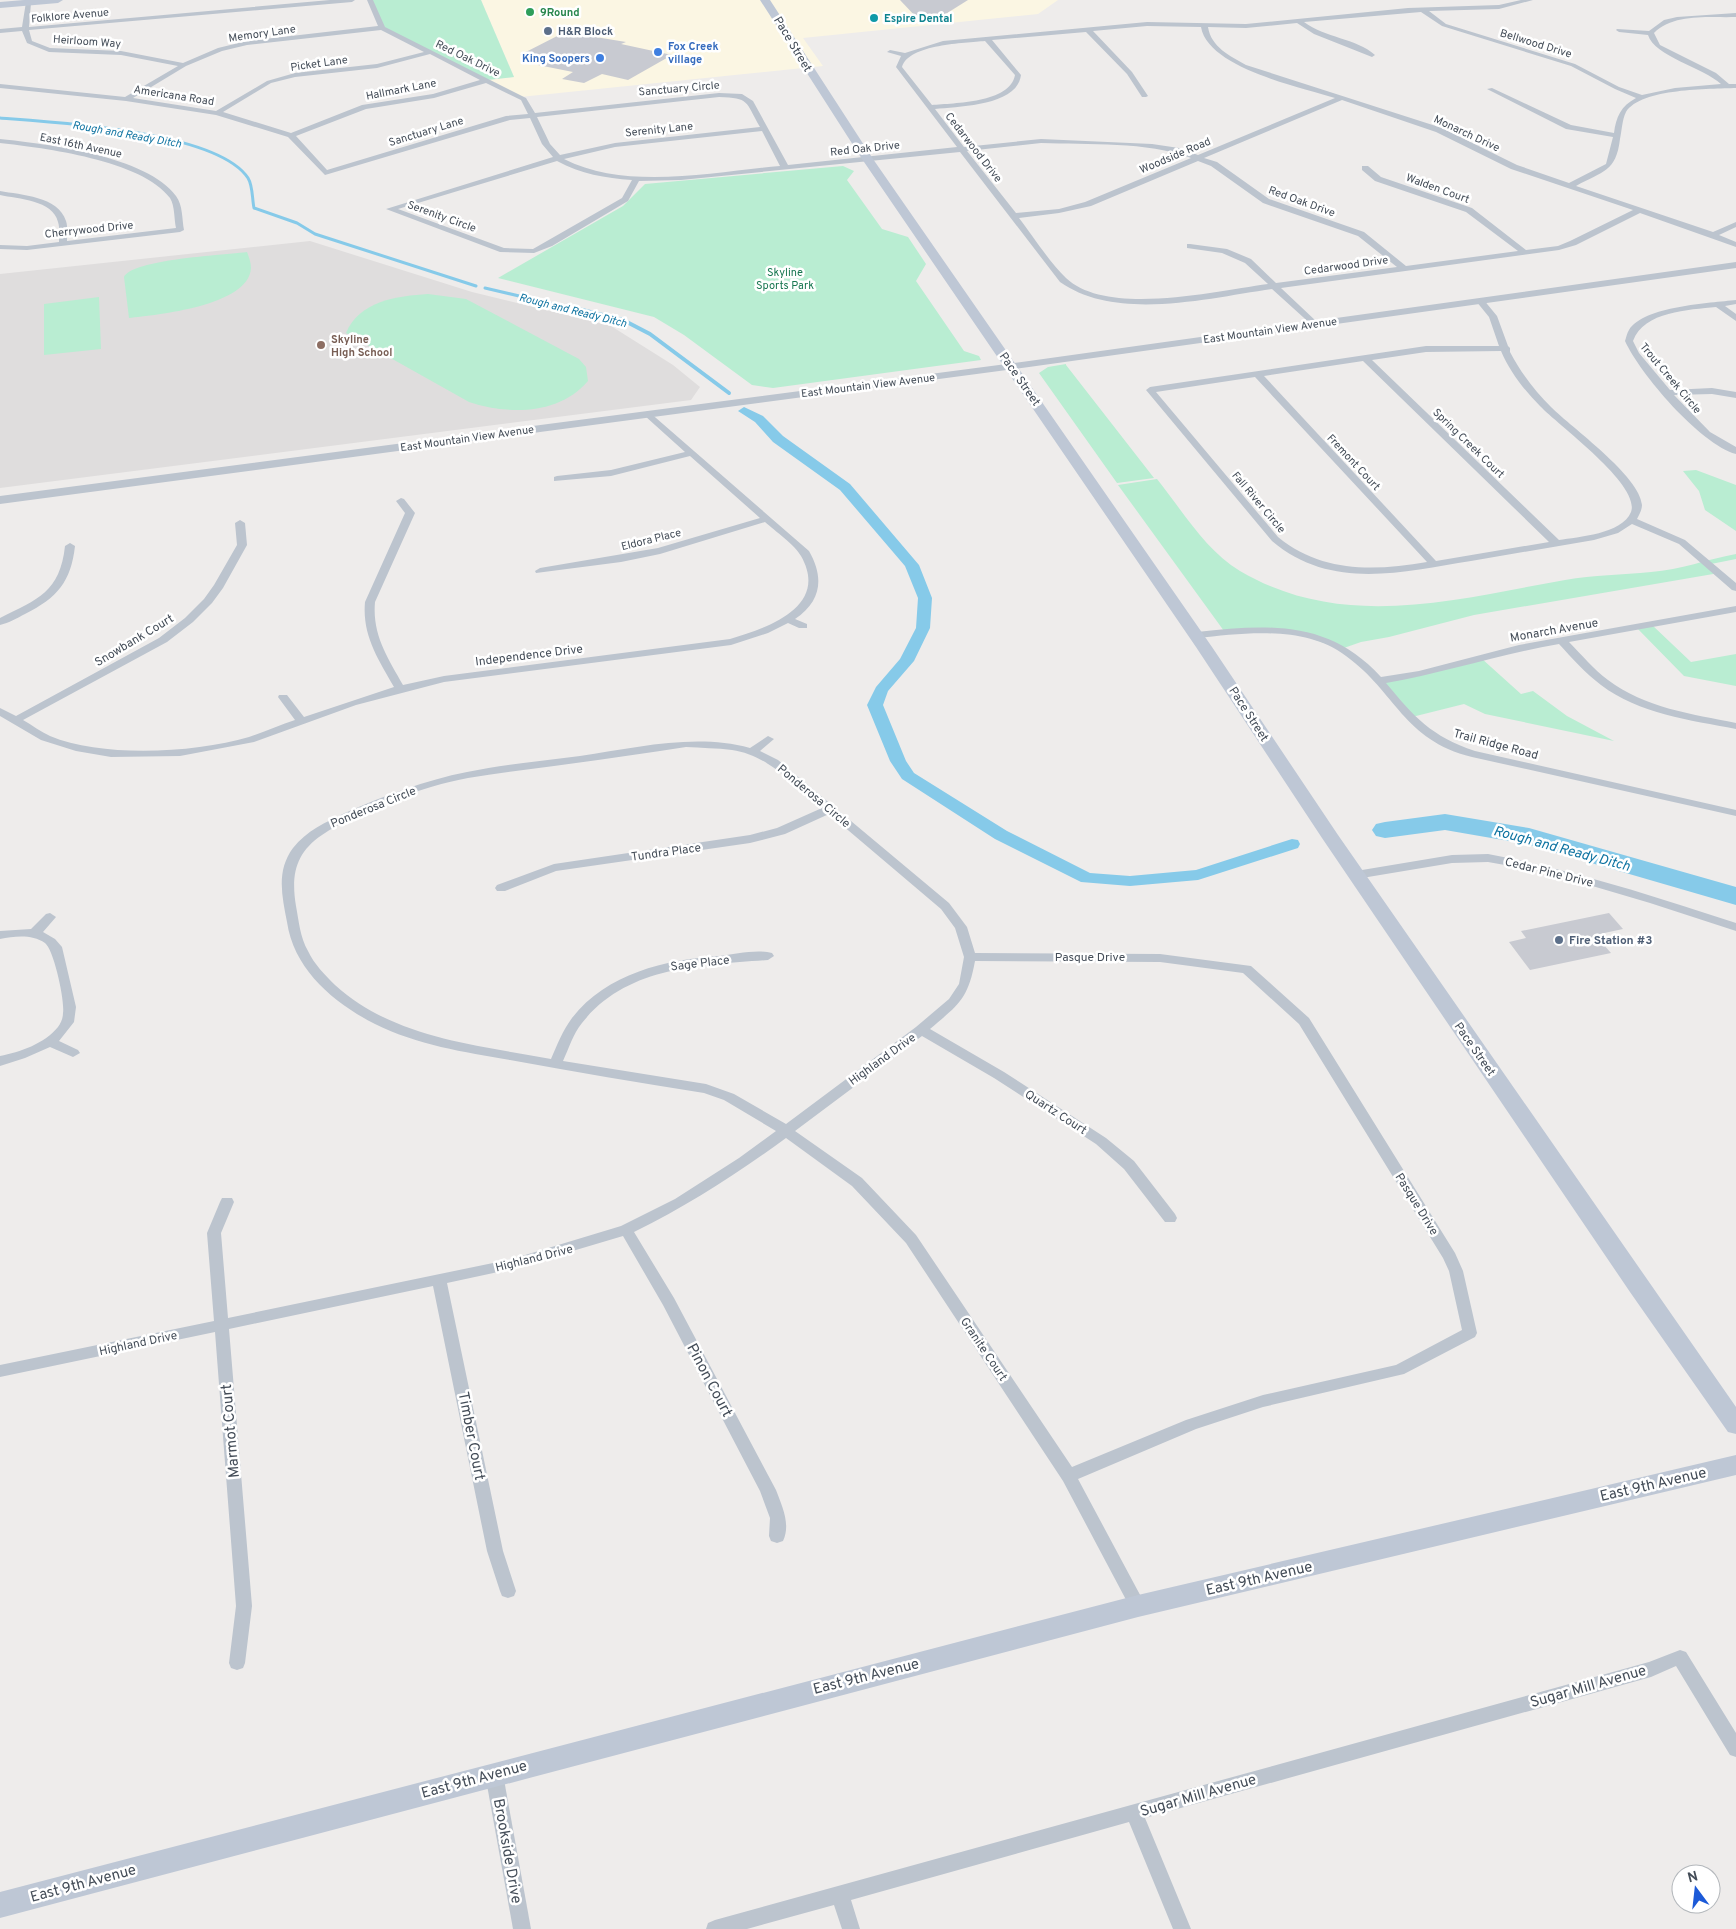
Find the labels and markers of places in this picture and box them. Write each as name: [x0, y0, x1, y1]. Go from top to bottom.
marker: 9Round: [524, 6, 536, 18]
place label: 9Round: [540, 6, 580, 20]
marker: Espire Dental: [868, 12, 880, 24]
place label: Espire Dental: [884, 12, 952, 26]
marker: H&R Block: [542, 25, 554, 37]
place label: H&R Block: [558, 25, 613, 39]
place label: Fox Creek village: [668, 40, 719, 67]
marker: Fox Creek village: [652, 46, 664, 58]
place label: King Soopers: [522, 52, 590, 66]
marker: King Soopers: [594, 52, 606, 64]
place label: Skyline High School: [331, 333, 392, 360]
marker: Skyline High School: [315, 339, 327, 351]
place label: Fire Station #3: [1569, 933, 1652, 949]
marker: Fire Station #3: [1553, 934, 1565, 946]

